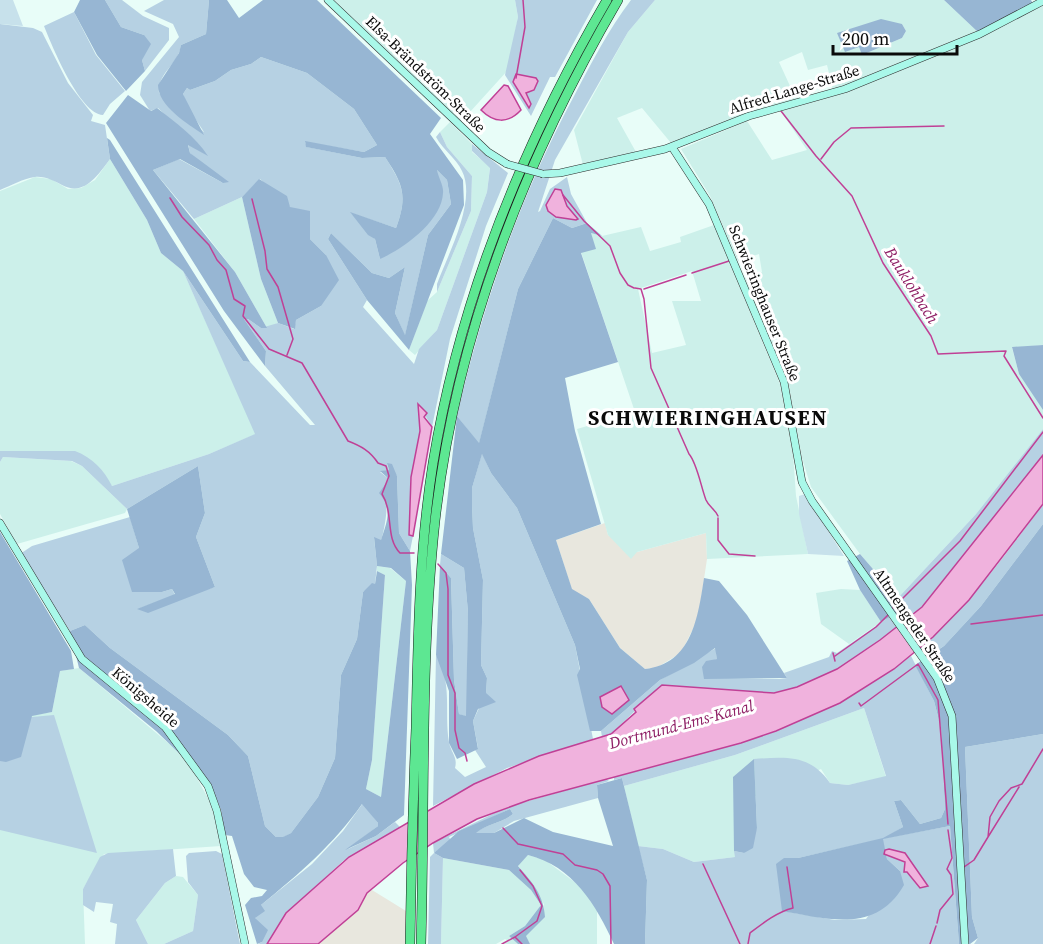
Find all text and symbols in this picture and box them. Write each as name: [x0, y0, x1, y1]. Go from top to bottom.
street label: Elsa-Brändström-Straße: [361, 11, 491, 137]
scale bar: [833, 18, 958, 56]
text: 200 m: [842, 26, 889, 51]
street label: Alfred-Lange-Straße: [726, 59, 862, 119]
street label: Schwieringhauser Straße: [724, 222, 806, 385]
water label: Bauklohbach: [879, 242, 944, 328]
district label: SCHWIERINGHAUSEN: [588, 403, 828, 432]
street label: Altmengeder Straße: [869, 564, 961, 687]
street label: Königsheide: [108, 662, 184, 732]
water label: Dortmund-Ems-Kanal: [605, 694, 756, 754]

